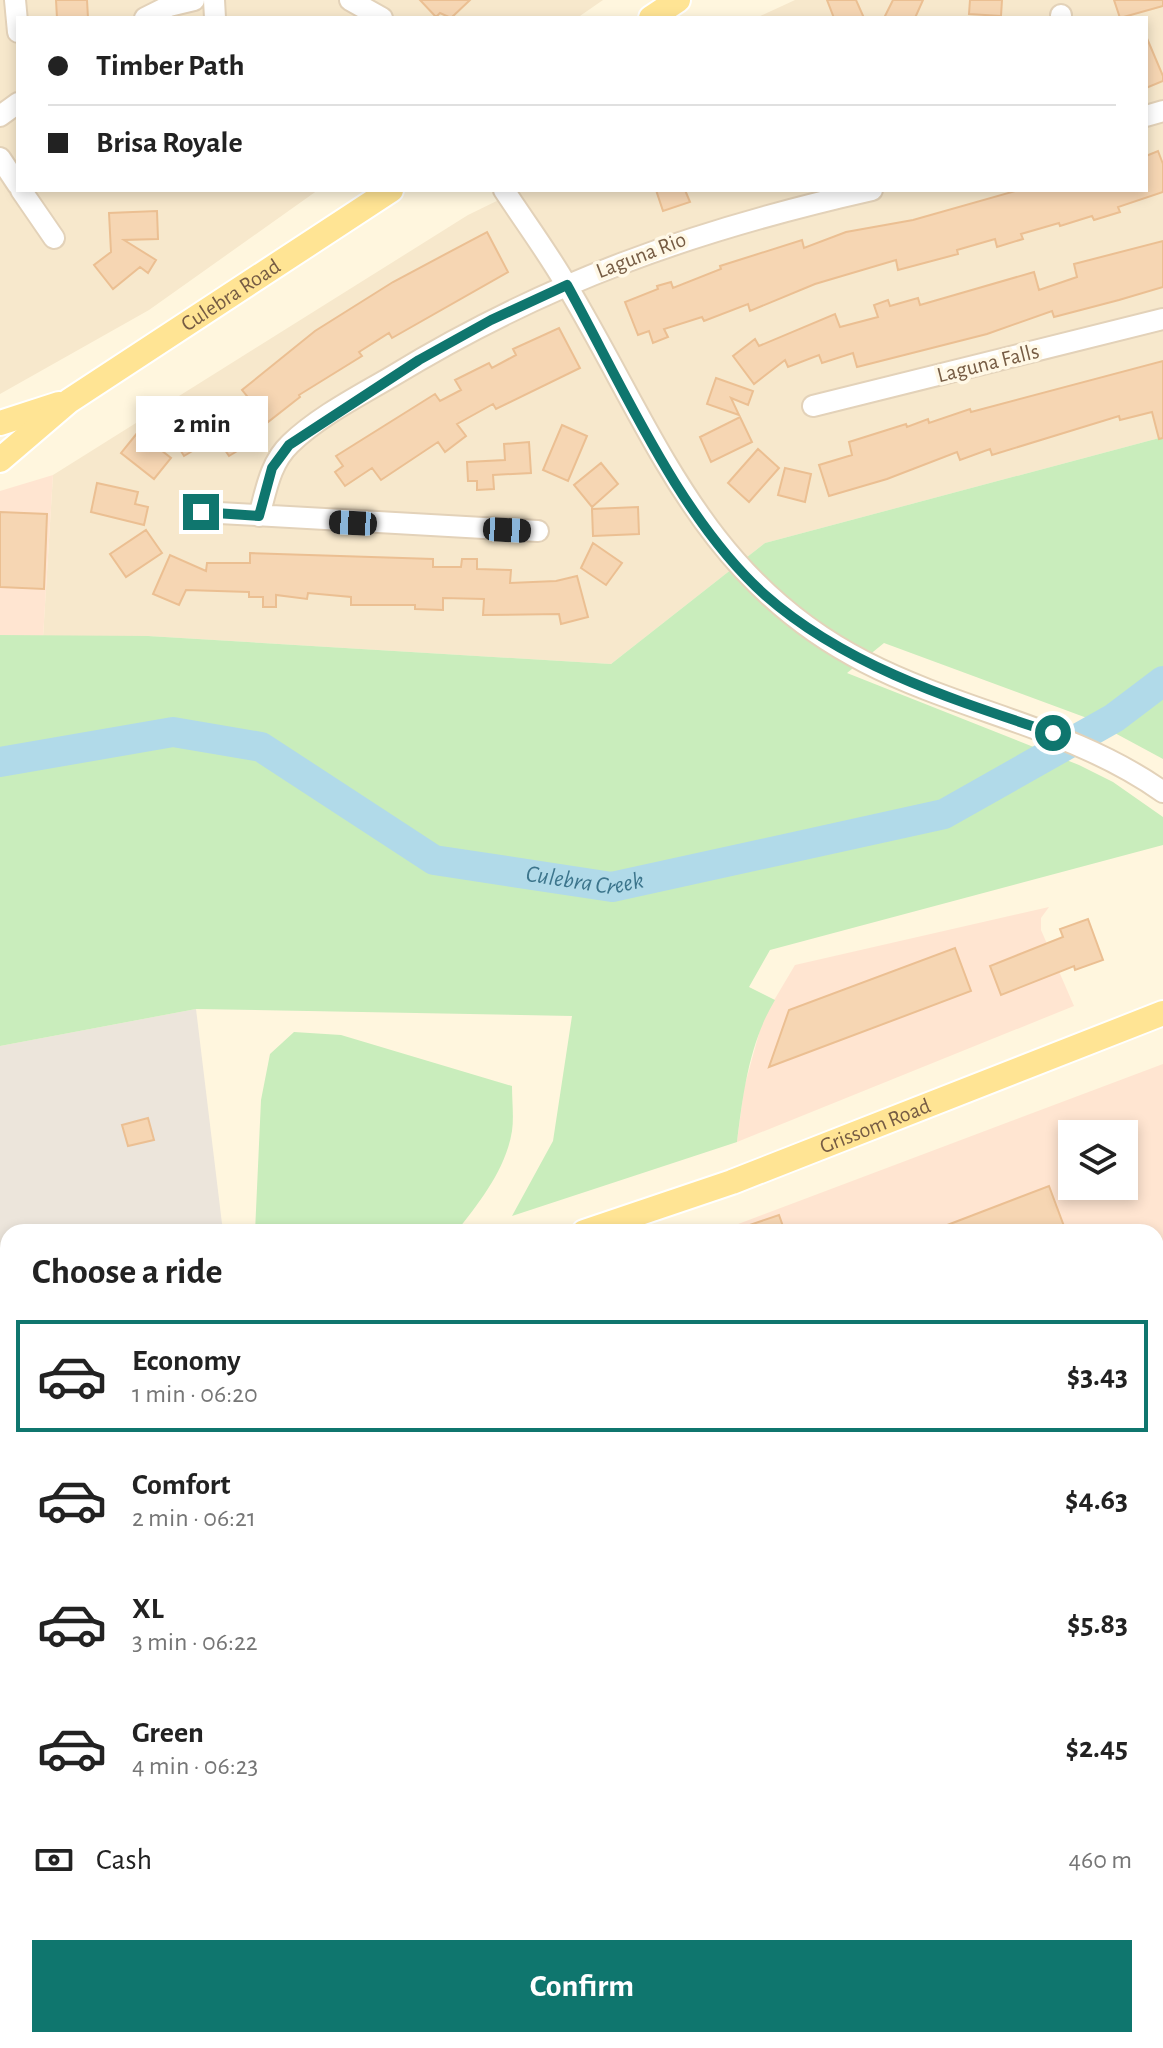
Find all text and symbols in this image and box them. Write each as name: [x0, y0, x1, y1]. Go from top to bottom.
text: Timber Path: [96, 51, 244, 81]
text: Brisa Royale: [96, 128, 243, 158]
street label: Laguna Rio: [593, 228, 689, 282]
street label: Culebra Road: [177, 255, 284, 335]
street label: Laguna Falls: [935, 340, 1041, 386]
callout: 2 min: [135, 396, 267, 452]
text: 2 min: [173, 411, 231, 437]
route end: [183, 494, 219, 530]
car: [328, 510, 378, 536]
car: [482, 517, 532, 543]
route start: [1035, 715, 1071, 751]
water label: Culebra Creek: [524, 862, 646, 899]
street label: Grissom Road: [817, 1094, 934, 1157]
map controls: [1058, 1120, 1138, 1200]
button: layers: [1058, 1120, 1138, 1200]
text: Choose a ride: [32, 1254, 222, 1290]
icon: car: [36, 1340, 108, 1412]
text: Economy: [132, 1346, 241, 1376]
text: $3.43: [1067, 1361, 1128, 1391]
text: 1 min · 06:20: [132, 1381, 258, 1407]
icon: car: [36, 1464, 108, 1536]
text: Comfort: [132, 1470, 231, 1500]
text: $4.63: [1065, 1485, 1128, 1515]
text: 2 min · 06:21: [132, 1505, 256, 1531]
icon: car: [36, 1588, 108, 1660]
text: XL: [132, 1594, 164, 1624]
text: $5.83: [1067, 1609, 1128, 1639]
text: 3 min · 06:22: [132, 1629, 258, 1655]
icon: car: [36, 1712, 108, 1784]
text: Green: [132, 1718, 204, 1748]
text: $2.45: [1065, 1733, 1128, 1763]
text: 4 min · 06:23: [132, 1753, 258, 1779]
icon: cash: [32, 1838, 76, 1882]
text: Cash: [96, 1845, 152, 1875]
text: 460 m: [1068, 1847, 1132, 1873]
button: Confirm: [32, 1940, 1132, 2032]

